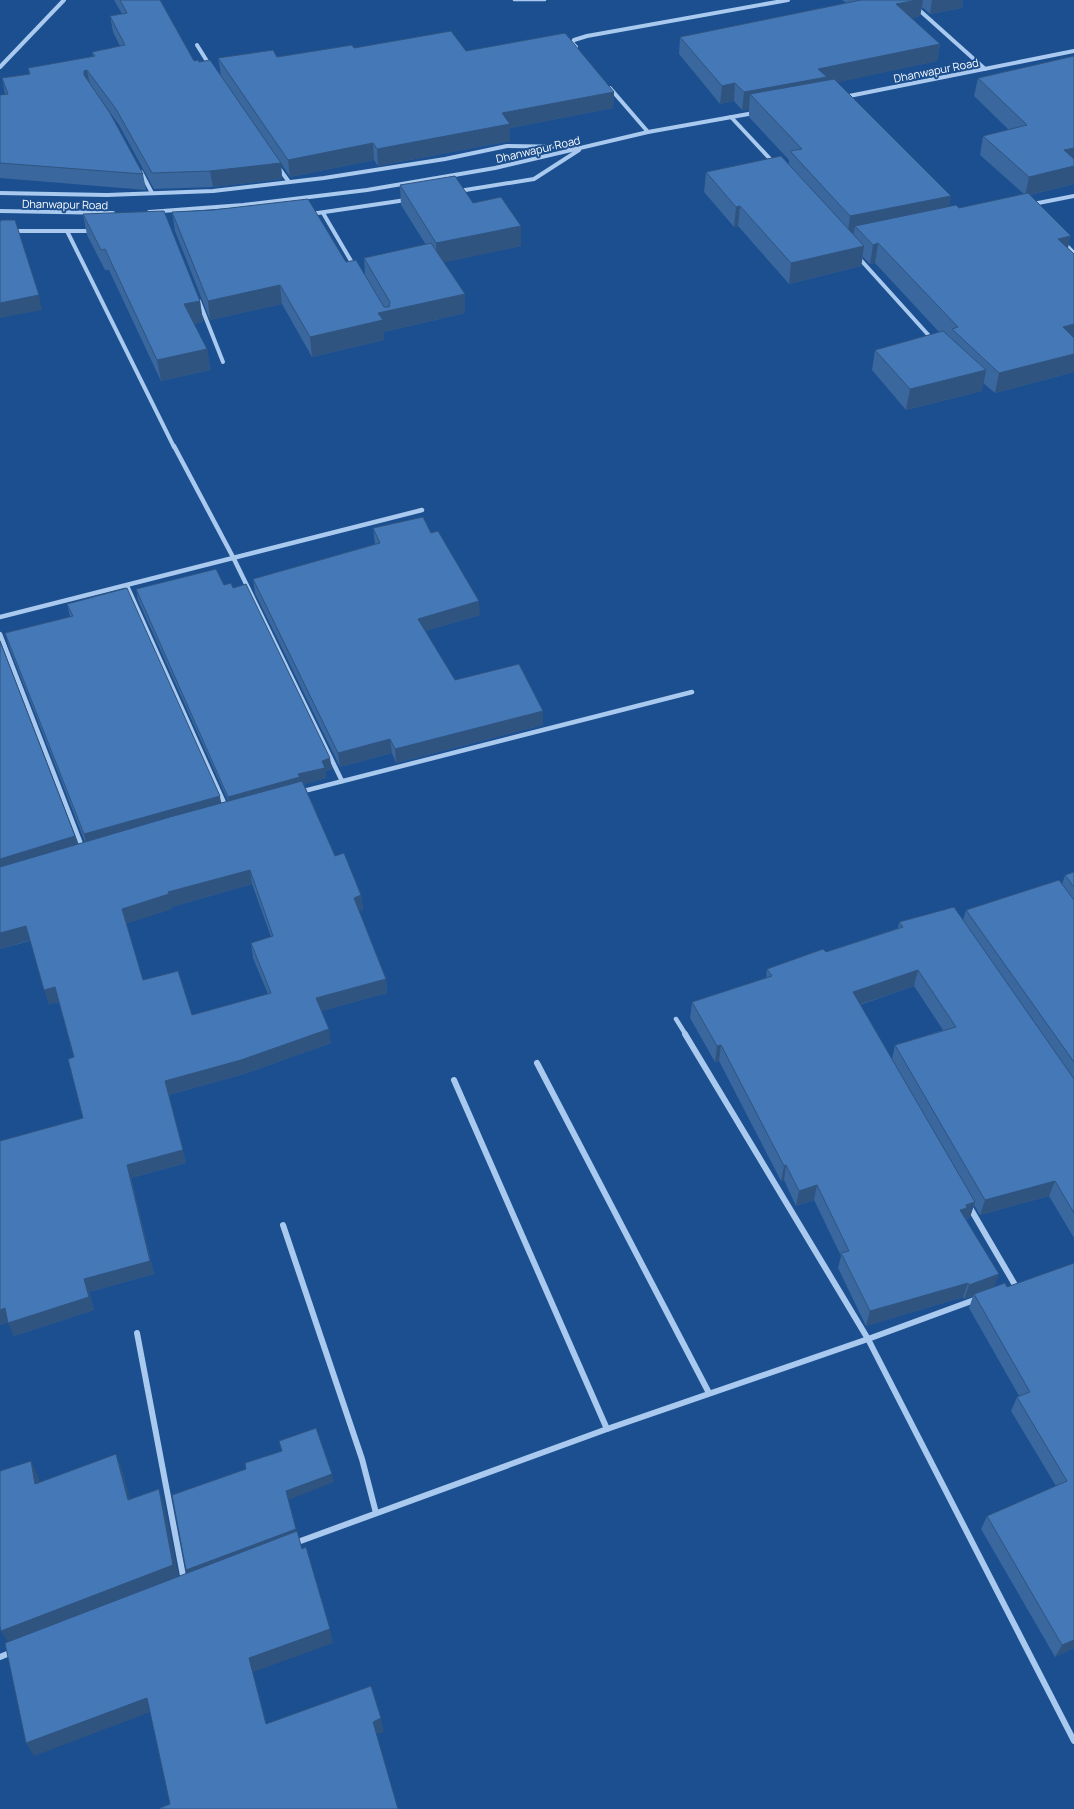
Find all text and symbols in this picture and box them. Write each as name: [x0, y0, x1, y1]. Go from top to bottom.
street label: Dhanwapur Road: [892, 54, 980, 86]
street label: Dhanwapur Road: [494, 132, 582, 166]
street label: Dhanwapur Road: [22, 196, 108, 212]

